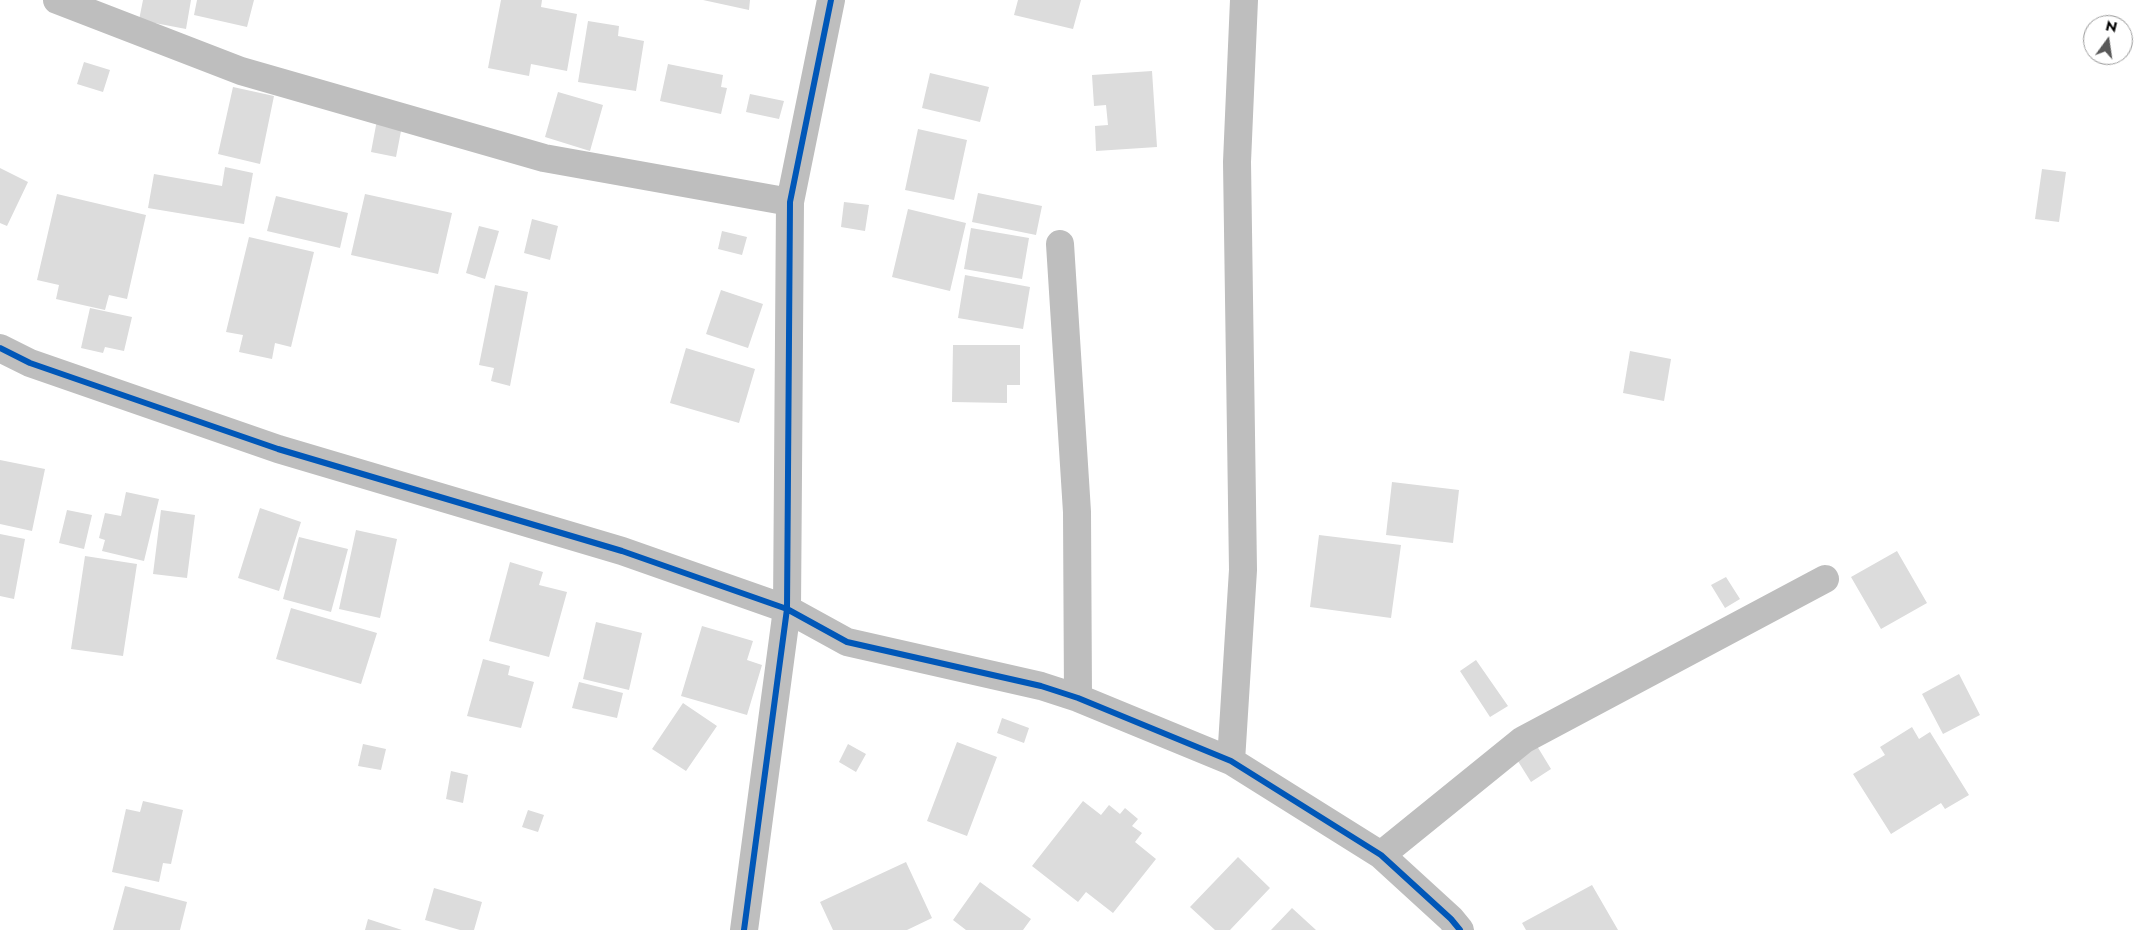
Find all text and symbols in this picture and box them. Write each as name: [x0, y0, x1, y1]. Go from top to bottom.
north arrow: [2083, 15, 2133, 65]
text: N: [2104, 15, 2119, 37]

